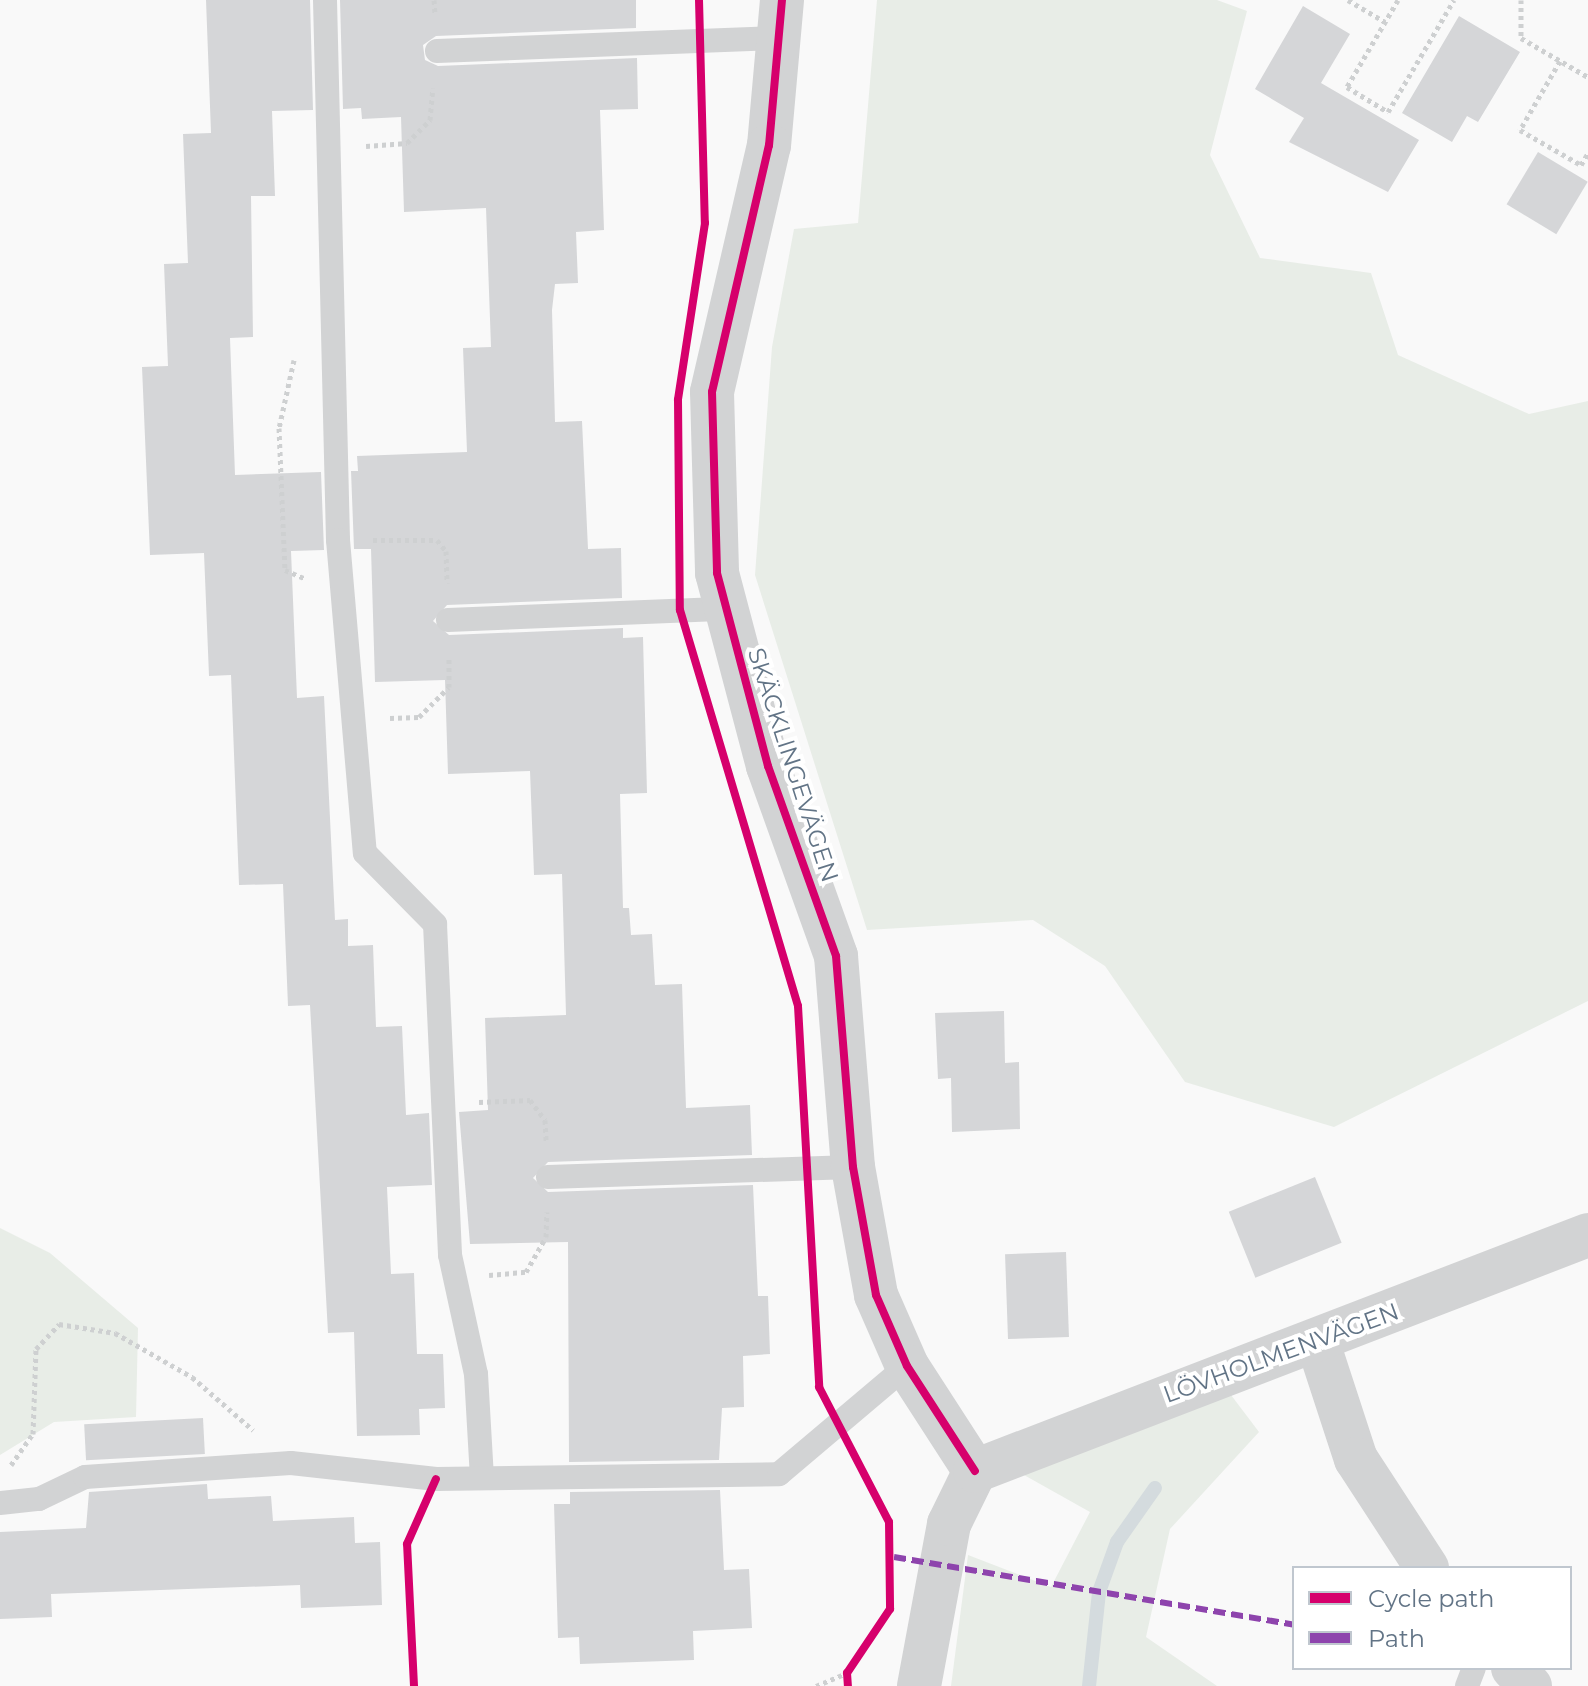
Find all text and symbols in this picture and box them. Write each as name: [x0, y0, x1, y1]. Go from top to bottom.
street label: SKÄCKLINGEVÄGEN: [742, 644, 844, 886]
street label: LÖVHOLMENVÄGEN: [1159, 1297, 1403, 1409]
legend: [1292, 1566, 1572, 1670]
text: Cycle path: [1368, 1584, 1495, 1613]
text: Path: [1368, 1624, 1425, 1653]

